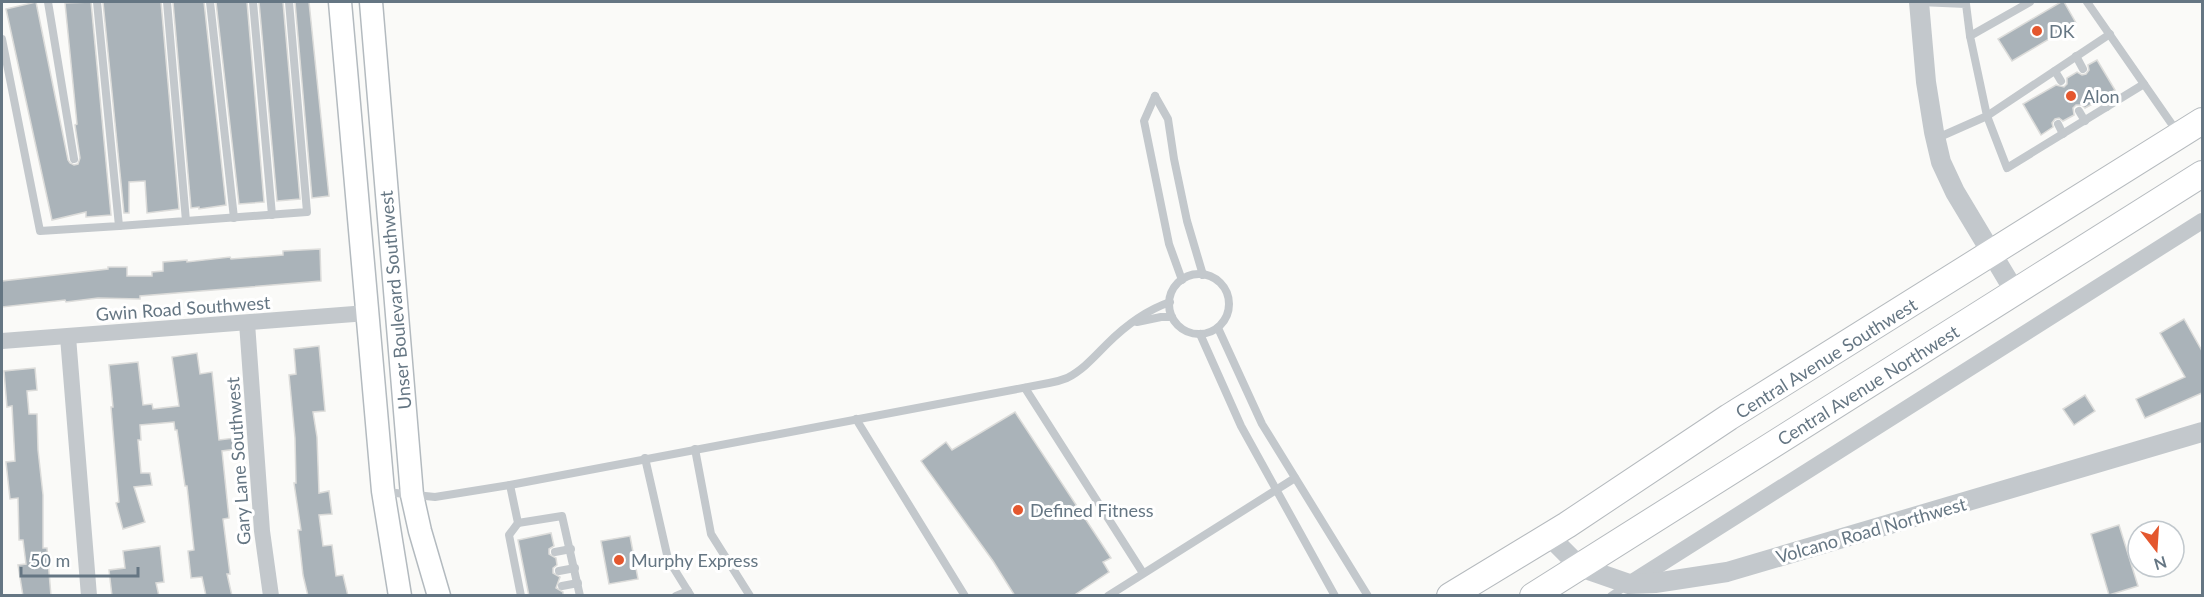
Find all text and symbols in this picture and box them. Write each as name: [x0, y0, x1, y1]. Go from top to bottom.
place label: DK: [2049, 20, 2075, 42]
marker: DK: [2030, 24, 2044, 38]
place label: Alon: [2083, 85, 2120, 107]
marker: Alon: [2064, 89, 2078, 103]
street label: Unser Boulevard Southwest: [374, 189, 416, 410]
street label: Gwin Road Southwest: [95, 291, 271, 325]
street label: Central Avenue Southwest: [1731, 293, 1921, 423]
street label: Central Avenue Northwest: [1773, 320, 1963, 450]
street label: Gary Lane Southwest: [221, 376, 255, 546]
street label: Volcano Road Northwest: [1773, 492, 1969, 568]
place label: Defined Fitness: [1030, 499, 1154, 521]
marker: Defined Fitness: [1011, 503, 1025, 517]
north arrow: [2126, 519, 2186, 579]
scale bar: [21, 540, 138, 578]
text: 50 m: [30, 549, 70, 571]
place label: Murphy Express: [631, 549, 758, 571]
marker: Murphy Express: [612, 553, 626, 567]
text: N: [2152, 553, 2169, 575]

